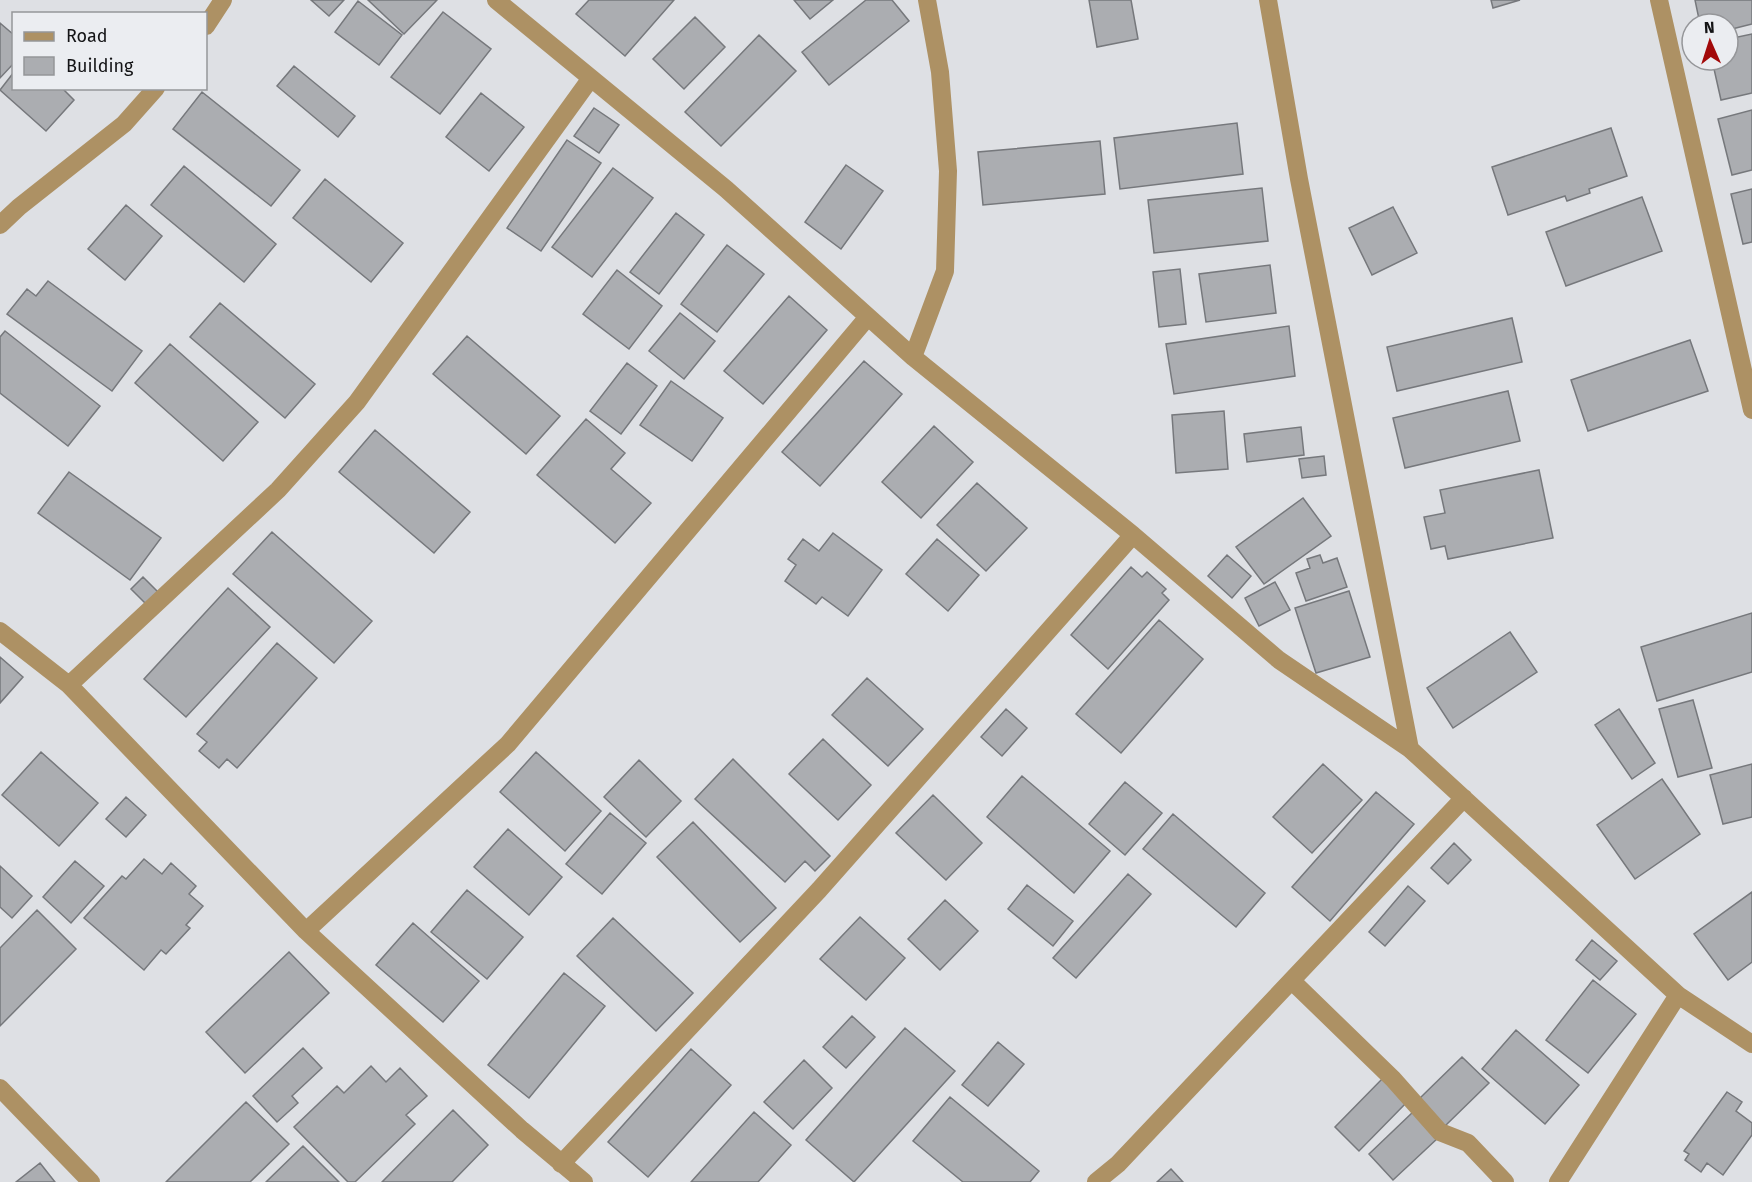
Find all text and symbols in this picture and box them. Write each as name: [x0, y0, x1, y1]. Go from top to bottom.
legend: [12, 12, 207, 90]
north arrow: [1680, 12, 1740, 72]
text: N: [1703, 18, 1715, 37]
text: Road: [66, 25, 108, 47]
text: Building: [66, 55, 134, 77]

